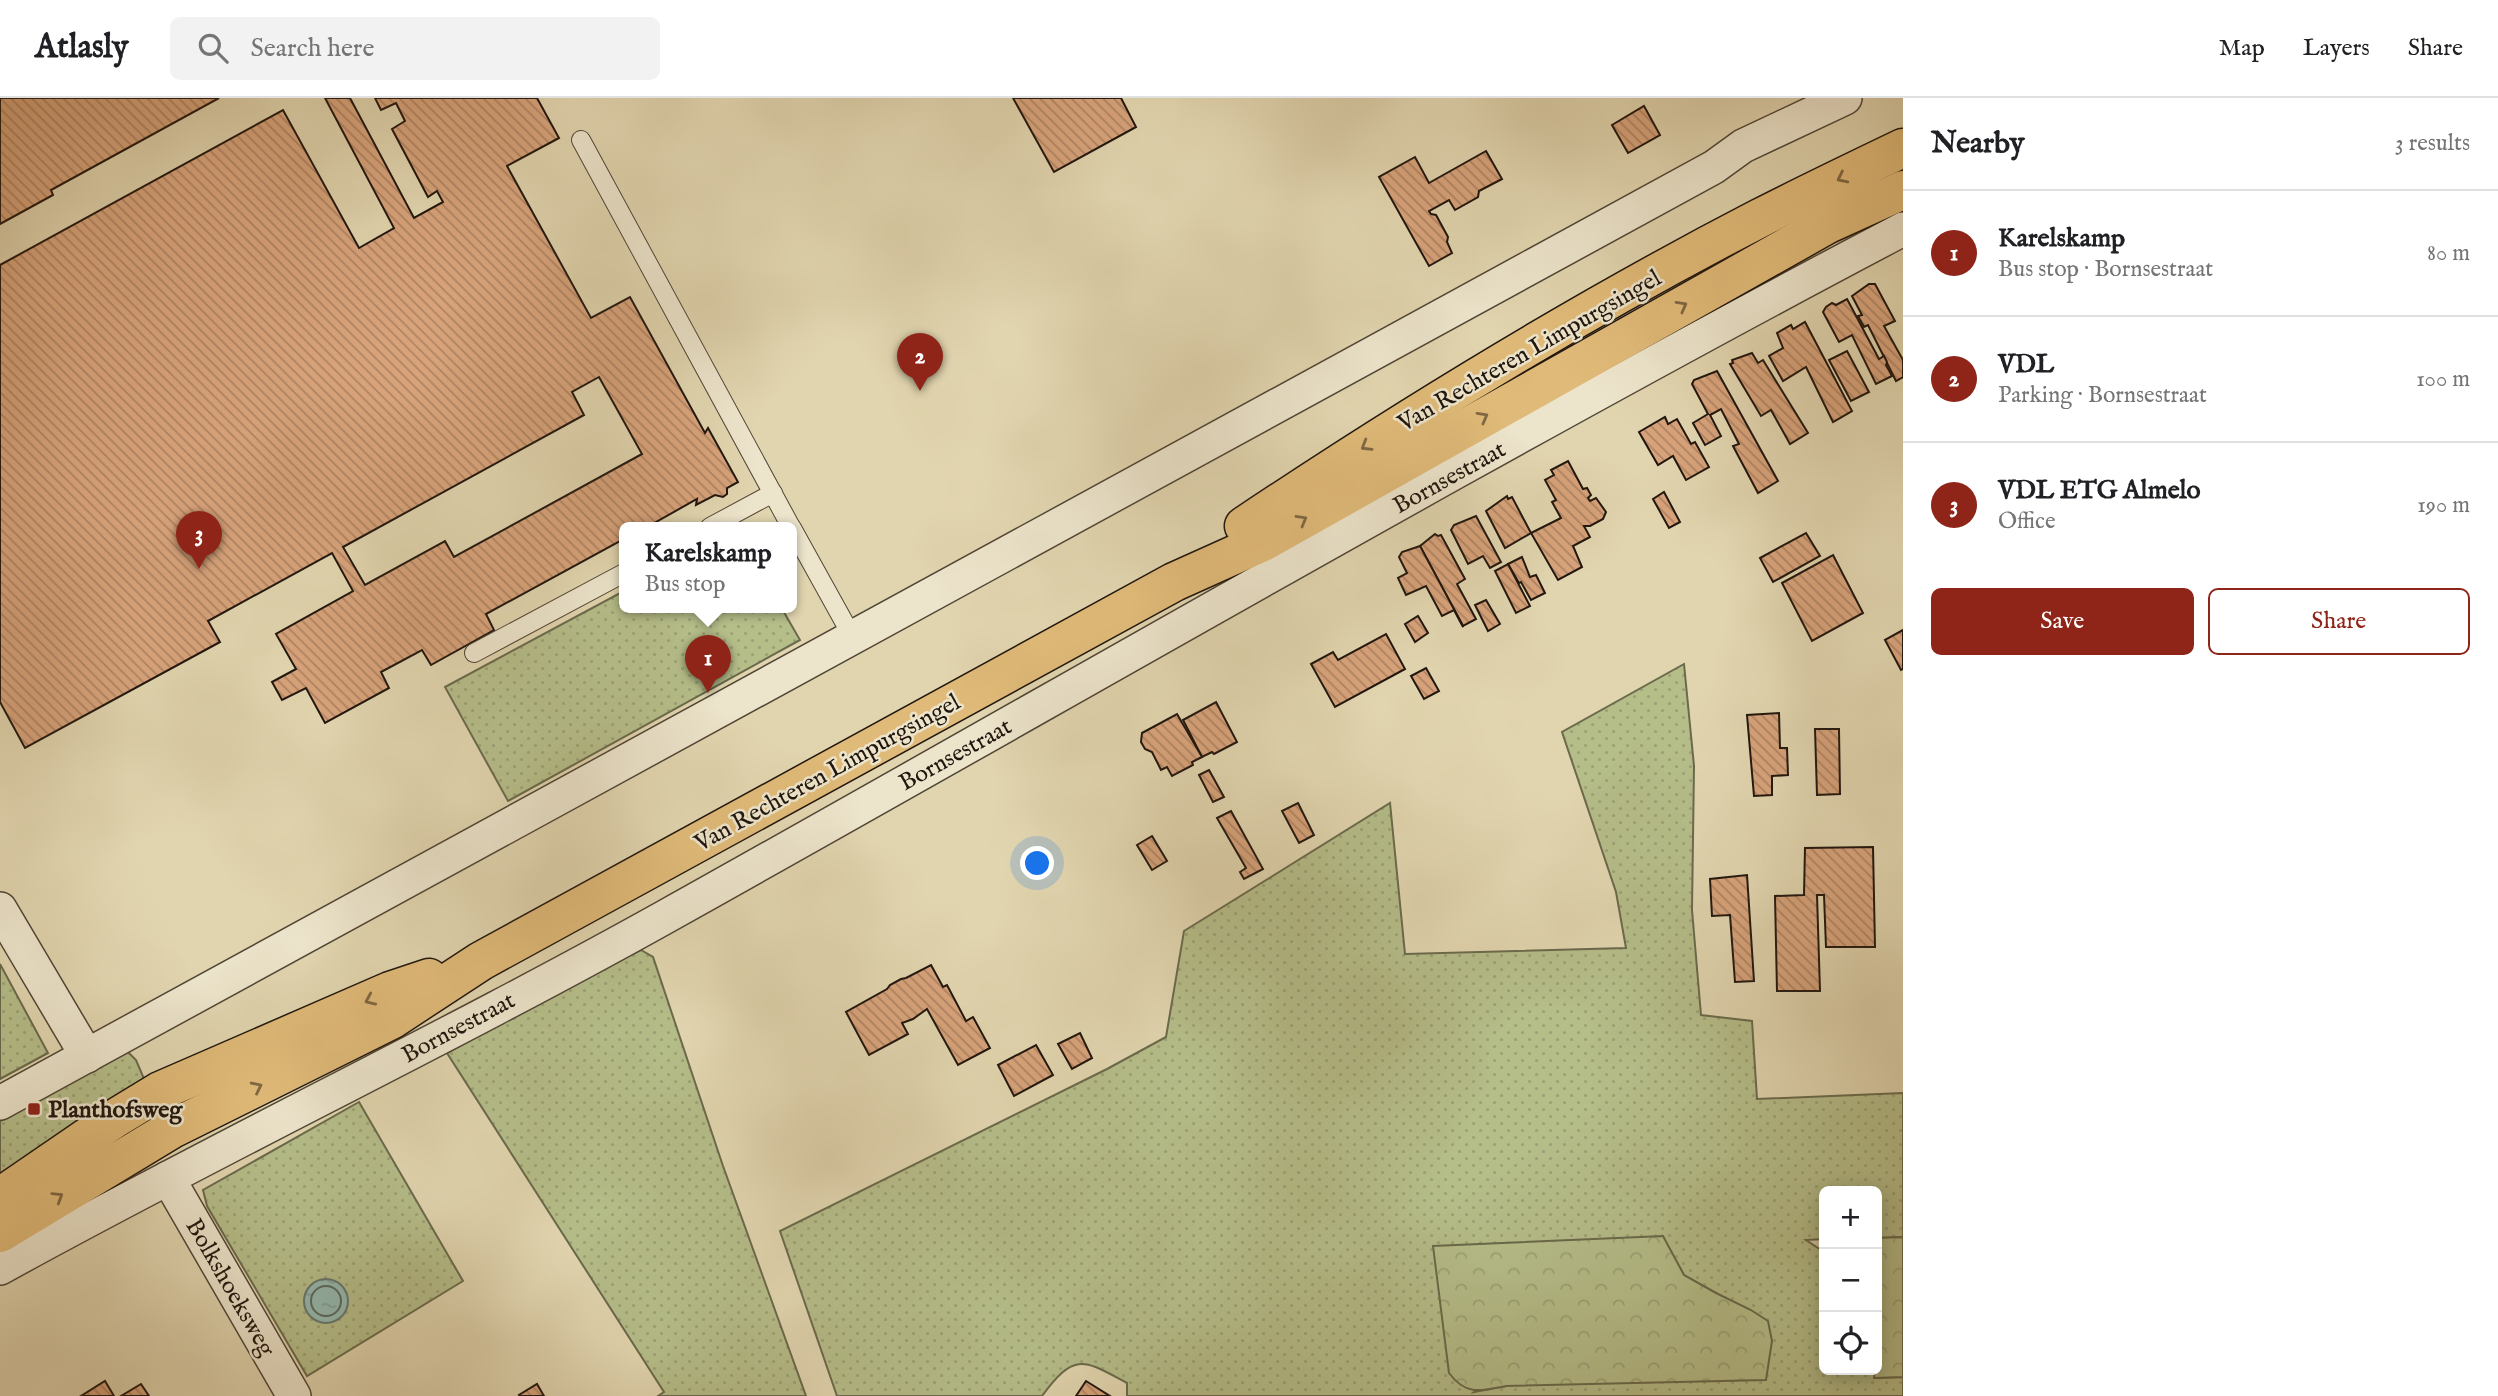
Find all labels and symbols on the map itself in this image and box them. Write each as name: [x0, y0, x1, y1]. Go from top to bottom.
one-way arrow: [1837, 169, 1849, 183]
street label: Van Rechteren Limpurgsingel: [1392, 263, 1667, 440]
one-way arrow: [1674, 301, 1687, 314]
pin: 2: [897, 333, 943, 391]
one-way arrow: [1476, 412, 1489, 425]
street label: Bornsestraat: [1388, 435, 1512, 522]
one-way arrow: [1361, 437, 1374, 450]
pin: 3: [176, 511, 222, 569]
one-way arrow: [1294, 515, 1307, 528]
pin: 1: [685, 635, 731, 693]
street label: Van Rechteren Limpurgsingel: [688, 687, 966, 860]
street label: Bornsestraat: [894, 712, 1018, 799]
your location: [1020, 846, 1054, 880]
street label: Bornsestraat: [397, 985, 521, 1071]
one-way arrow: [365, 992, 377, 1006]
one-way arrow: [250, 1081, 262, 1095]
place label: Planthofsweg: [48, 1095, 183, 1126]
marker: Planthofsweg: [26, 1101, 42, 1117]
one-way arrow: [50, 1193, 63, 1206]
street label: Bolkshoeksweg: [178, 1213, 282, 1363]

